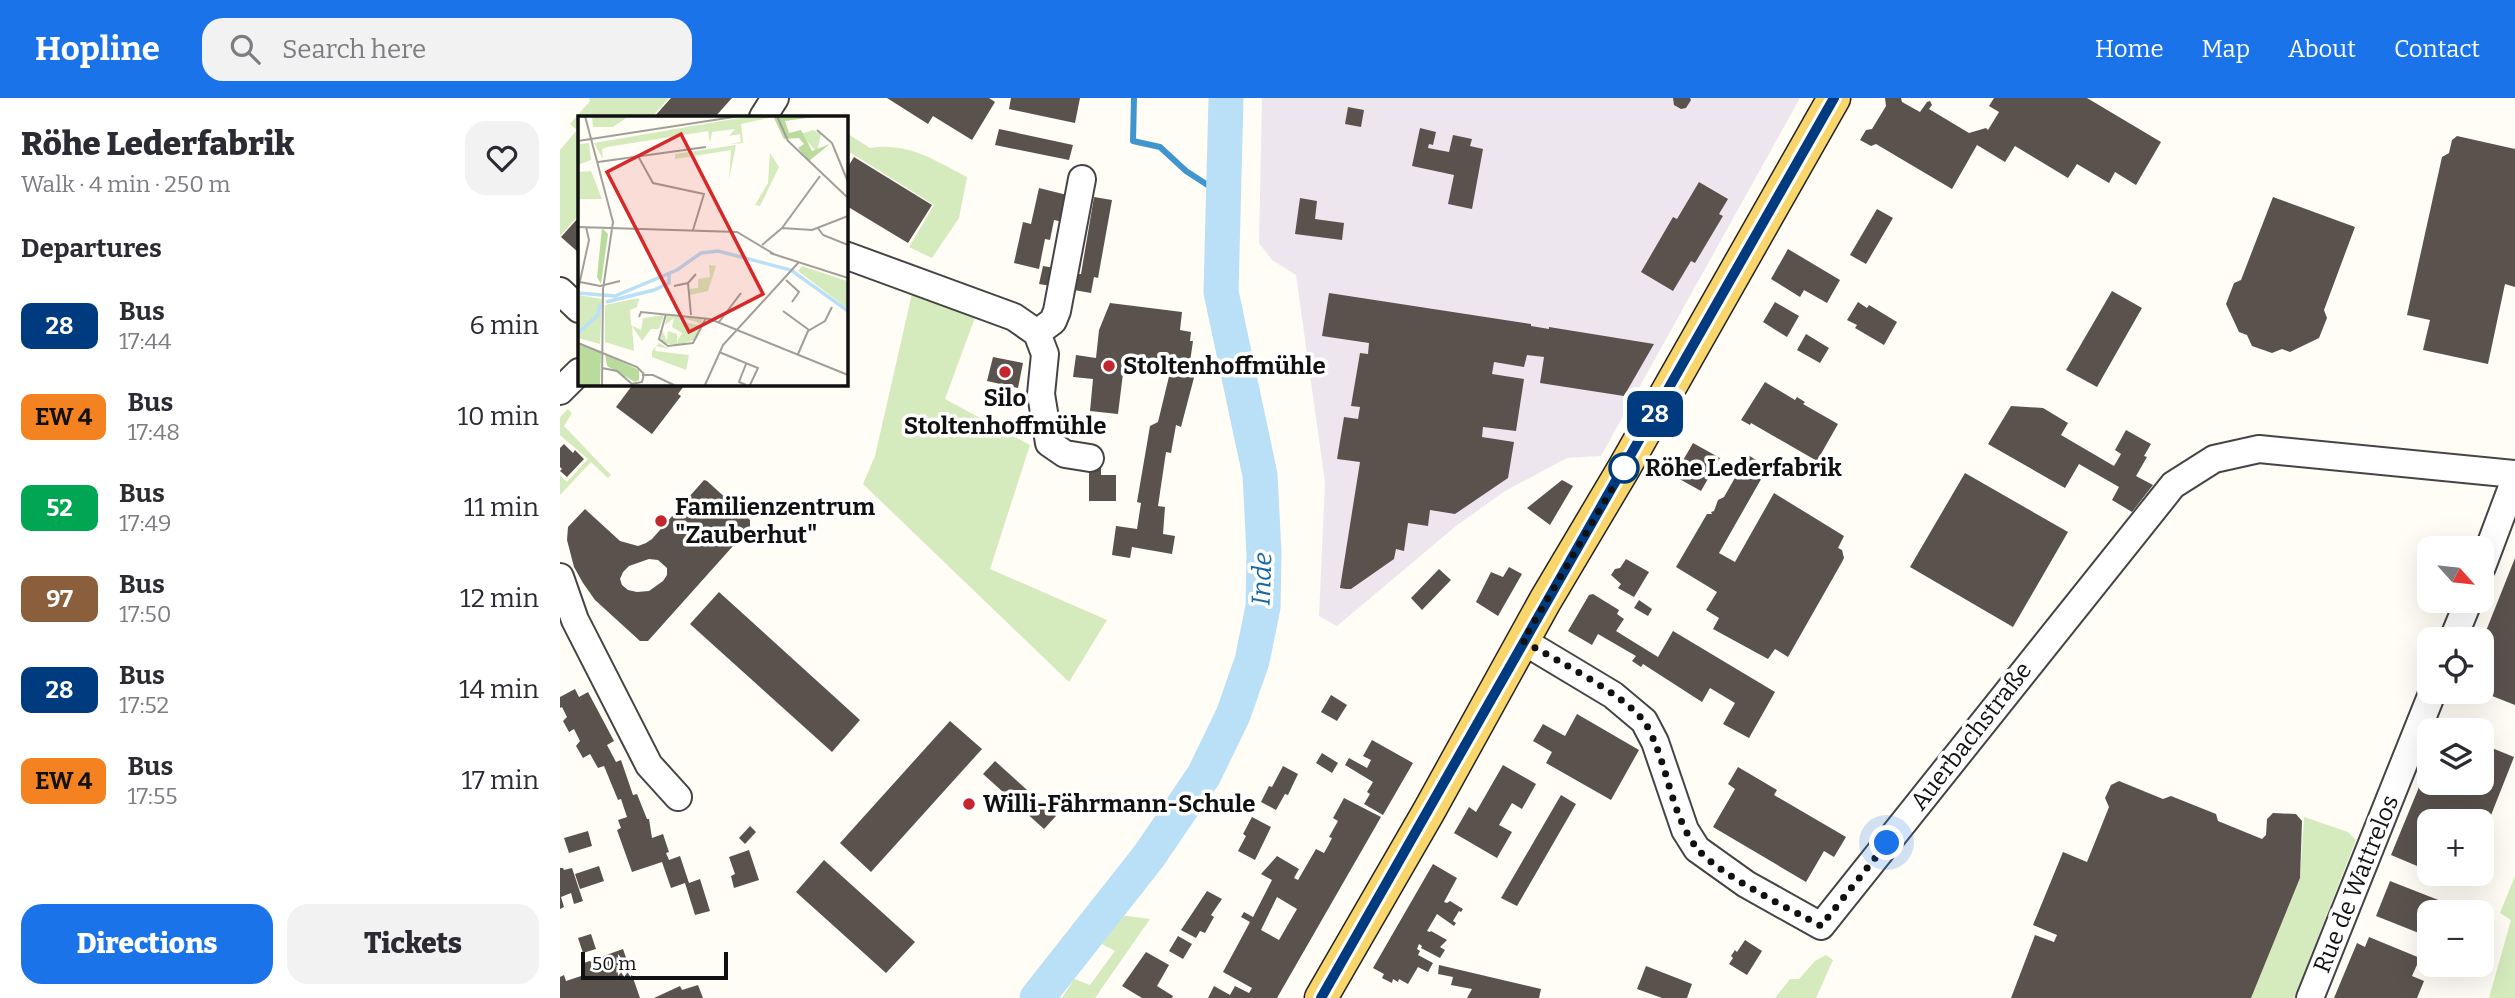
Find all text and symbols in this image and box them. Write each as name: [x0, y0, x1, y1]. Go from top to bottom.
search box: [202, 18, 692, 81]
text: Hopline: [35, 29, 160, 69]
icon: search: [226, 30, 264, 68]
text: Search here: [282, 34, 426, 65]
text: Home: [2095, 35, 2164, 63]
text: Map: [2202, 35, 2250, 63]
text: About: [2288, 35, 2356, 63]
text: Contact: [2394, 35, 2480, 63]
inset map: [578, 116, 847, 385]
button: heart: [465, 121, 539, 195]
text: Röhe Lederfabrik: [21, 124, 295, 164]
text: Walk · 4 min · 250 m: [21, 170, 230, 198]
text: Departures: [21, 233, 162, 264]
text: Bus: [119, 296, 165, 327]
text: 6 min: [470, 310, 539, 341]
text: 28: [46, 312, 73, 340]
text: 17:44: [119, 327, 172, 355]
place label: Stoltenhoffmühle: [1123, 352, 1326, 380]
marker: Stoltenhoffmühle: [1101, 358, 1117, 374]
marker: Silo Stoltenhoffmühle: [997, 364, 1013, 380]
place label: Silo Stoltenhoffmühle: [904, 384, 1106, 440]
text: Bus: [127, 387, 173, 418]
line badge: 28: [1624, 391, 1686, 437]
text: 28: [1641, 400, 1669, 428]
text: 10 min: [458, 401, 539, 432]
text: EW 4: [35, 403, 92, 431]
text: 17:48: [127, 418, 180, 446]
marker: Röhe Lederfabrik: [1609, 453, 1639, 483]
place label: Röhe Lederfabrik: [1645, 454, 1842, 482]
text: Bus: [119, 478, 165, 509]
text: 11 min: [464, 492, 539, 523]
place label: Familienzentrum "Zauberhut": [675, 493, 875, 549]
text: 52: [46, 494, 73, 522]
text: 17:49: [119, 509, 171, 537]
marker: Familienzentrum "Zauberhut": [653, 513, 669, 529]
north arrow: [2417, 536, 2494, 612]
map controls: [2417, 536, 2494, 977]
water label: Inde: [1246, 552, 1278, 606]
text: Bus: [119, 569, 165, 600]
text: 12 min: [460, 583, 539, 614]
text: 97: [46, 585, 73, 613]
text: 17:50: [119, 600, 172, 628]
button: locate: [2417, 627, 2494, 704]
street label: Auerbachstraße: [1905, 656, 2037, 816]
text: Bus: [119, 660, 165, 691]
text: 14 min: [459, 674, 539, 705]
text: 28: [46, 676, 73, 704]
text: 17:52: [119, 691, 169, 719]
button: layers: [2417, 718, 2494, 795]
text: Bus: [127, 751, 173, 782]
text: 17 min: [461, 765, 539, 796]
text: EW 4: [35, 767, 92, 795]
text: 17:55: [127, 782, 178, 810]
place label: Willi-Fährmann-Schule: [983, 790, 1255, 818]
street label: Rue de Wattrelos: [2308, 791, 2404, 977]
marker: Willi-Fährmann-Schule: [961, 796, 977, 812]
button: +: [2417, 809, 2494, 886]
your location: [1869, 825, 1904, 860]
button: −: [2417, 900, 2494, 977]
button: Directions: [21, 904, 273, 984]
button: Tickets: [287, 904, 539, 984]
scale bar: [581, 949, 728, 981]
text: 50 m: [592, 952, 636, 975]

